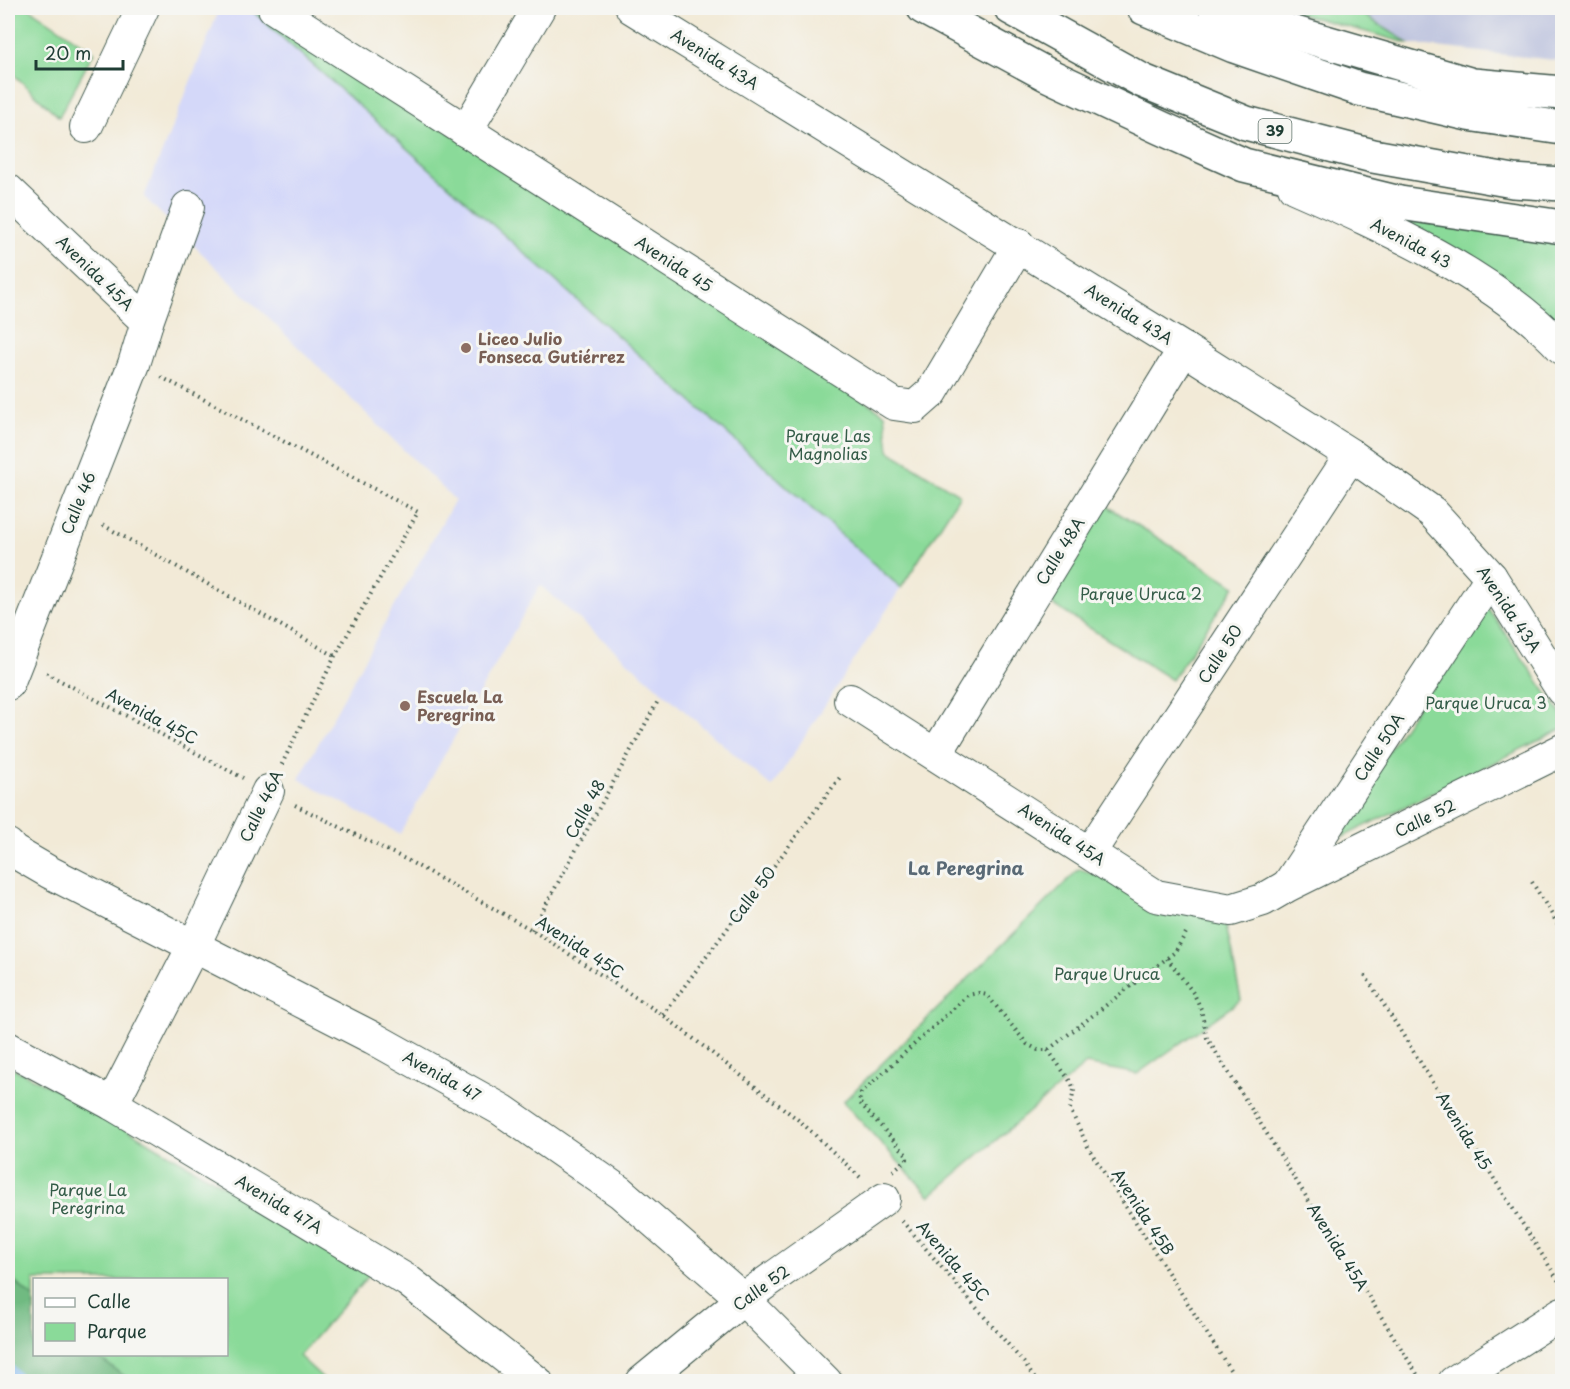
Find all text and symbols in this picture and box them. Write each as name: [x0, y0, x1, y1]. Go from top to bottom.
street label: Avenida 43A: [667, 22, 764, 95]
scale bar: [36, 33, 123, 71]
text: 20 m: [45, 39, 91, 66]
road number: 39: [1258, 119, 1292, 143]
street label: Avenida 43: [1367, 211, 1456, 273]
street label: Avenida 45A: [52, 229, 140, 315]
street label: Avenida 45: [631, 229, 718, 297]
street label: Avenida 43A: [1081, 277, 1178, 350]
place label: Liceo Julio Fonseca Gutiérrez: [478, 326, 625, 368]
marker: Liceo Julio Fonseca Gutiérrez: [459, 341, 473, 355]
park label: Parque Las Magnolias: [786, 423, 870, 465]
street label: Calle 46: [54, 468, 101, 538]
street label: Calle 48A: [1029, 512, 1089, 589]
street label: Avenida 43A: [1472, 560, 1548, 656]
park label: Parque Uruca 2: [1080, 581, 1202, 605]
street label: Calle 50: [1191, 619, 1247, 688]
street label: Avenida 45C: [102, 681, 203, 749]
place label: Escuela La Peregrina: [417, 684, 503, 726]
park label: Parque Uruca 3: [1425, 690, 1547, 714]
marker: Escuela La Peregrina: [398, 699, 412, 713]
street label: Calle 50A: [1347, 708, 1409, 785]
street label: Calle 46A: [232, 765, 288, 846]
street label: Calle 48: [558, 775, 610, 843]
street label: Calle 52: [1390, 792, 1459, 842]
street label: Avenida 45A: [1014, 796, 1111, 870]
district label: La Peregrina: [908, 854, 1024, 881]
street label: Calle 50: [722, 861, 781, 928]
street label: Avenida 45C: [532, 909, 629, 984]
park label: Parque Uruca: [1054, 961, 1160, 985]
street label: Avenida 47: [399, 1044, 486, 1107]
street label: Avenida 45: [1431, 1087, 1498, 1174]
street label: Avenida 45B: [1107, 1163, 1181, 1259]
street label: Avenida 47A: [231, 1168, 328, 1239]
park label: Parque La Peregrina: [49, 1177, 127, 1219]
street label: Avenida 45A: [1302, 1198, 1375, 1295]
street label: Avenida 45C: [912, 1214, 996, 1306]
street label: Calle 52: [727, 1258, 794, 1316]
legend: [33, 1278, 228, 1356]
text: Calle: [87, 1287, 131, 1314]
text: Parque: [87, 1317, 147, 1344]

